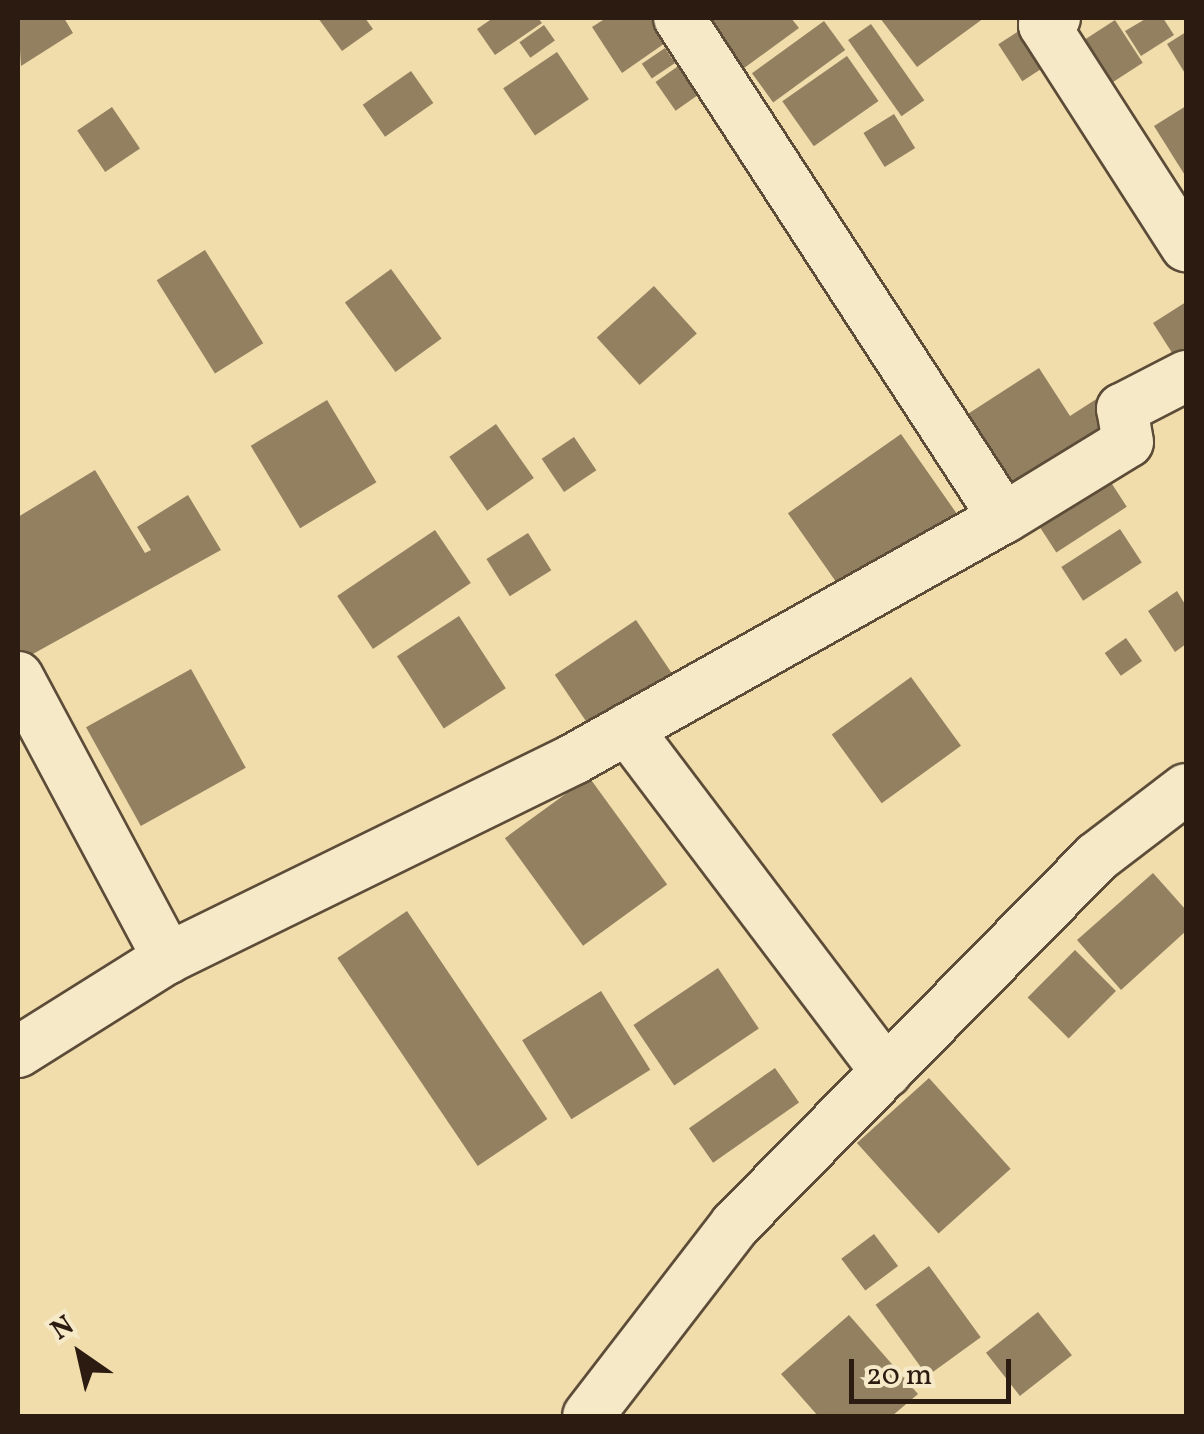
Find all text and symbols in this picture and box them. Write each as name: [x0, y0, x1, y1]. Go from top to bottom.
north arrow: [30, 1304, 130, 1404]
text: N: [44, 1307, 82, 1351]
scale bar: [854, 1339, 1016, 1401]
text: 20 m: [866, 1355, 932, 1397]

